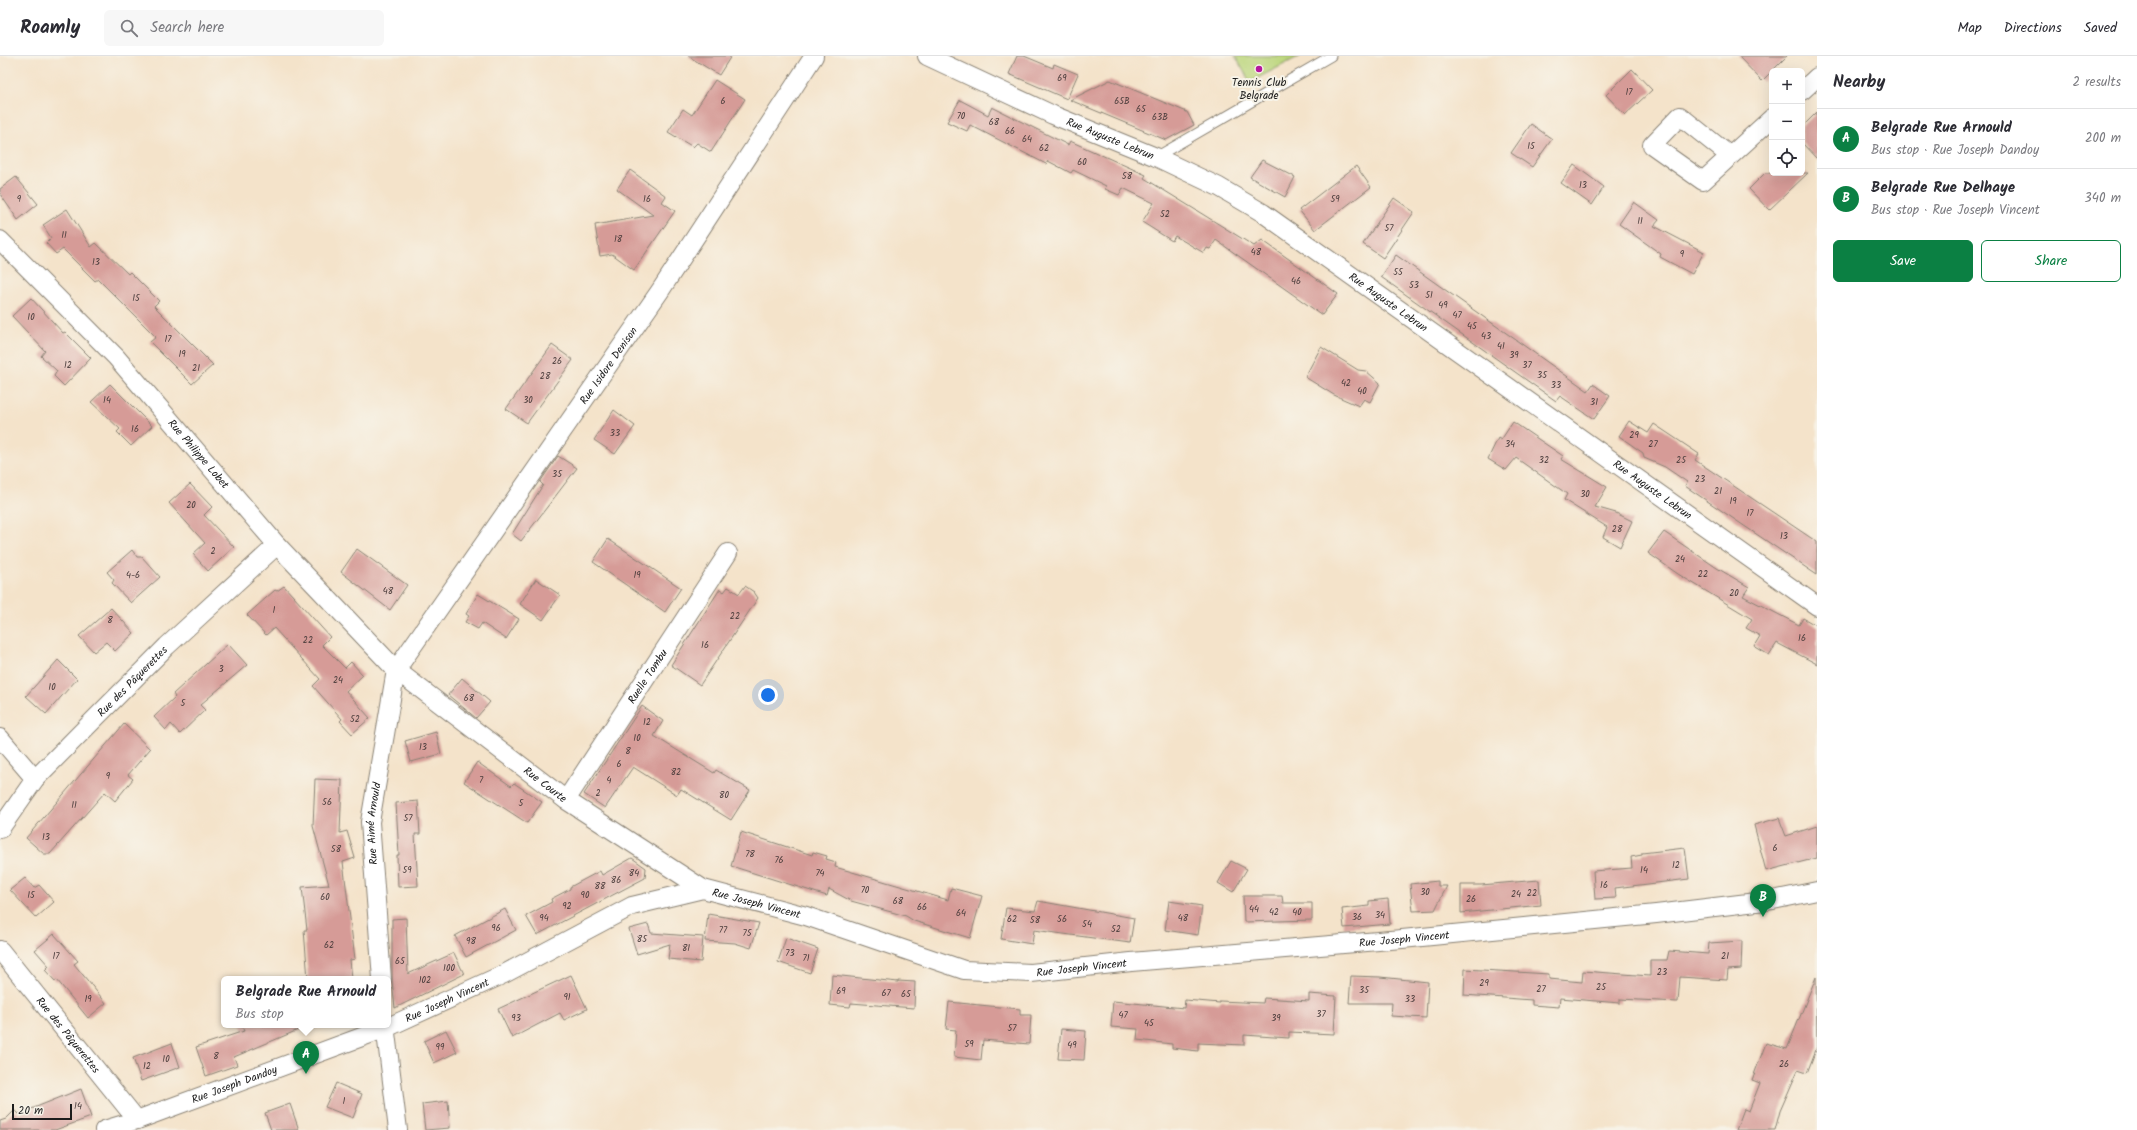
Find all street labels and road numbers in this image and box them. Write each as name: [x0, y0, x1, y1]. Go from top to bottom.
street label: Rue Auguste Lebrun: [1063, 113, 1157, 165]
street label: Rue Auguste Lebrun: [1344, 268, 1431, 337]
street label: Rue Isidore Denison: [576, 323, 643, 409]
street label: Rue Philippe Lobet: [163, 415, 234, 494]
street label: Rue Auguste Lebrun: [1609, 456, 1696, 525]
street label: Rue des Pâquerettes: [93, 642, 173, 722]
street label: Ruelle Tombu: [623, 645, 673, 708]
street label: Rue Courte: [519, 762, 571, 808]
street label: Rue Aimé Arnould: [362, 781, 387, 866]
street label: Rue Joseph Vincent: [710, 884, 803, 924]
street label: Rue Joseph Vincent: [1358, 926, 1451, 953]
street label: Rue Joseph Vincent: [1035, 954, 1128, 982]
street label: Rue Joseph Vincent: [402, 974, 493, 1028]
street label: Rue des Pâquerettes: [31, 993, 104, 1078]
street label: Rue Joseph Dandoy: [189, 1061, 281, 1109]

